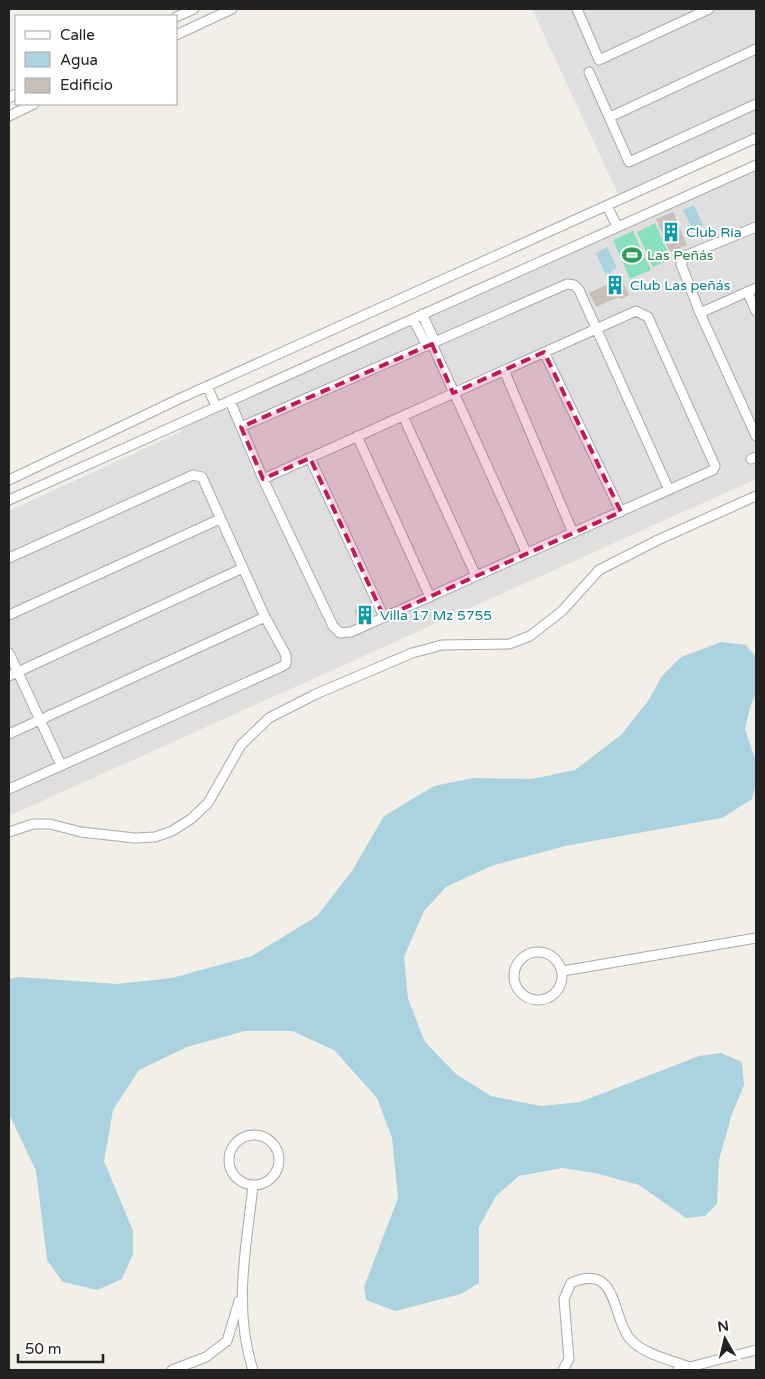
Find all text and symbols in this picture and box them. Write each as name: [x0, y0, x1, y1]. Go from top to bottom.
legend: [15, 15, 178, 105]
text: Calle: [60, 26, 95, 44]
text: Agua: [60, 51, 98, 69]
text: Edificio: [60, 76, 113, 94]
building icon: Club Ria: [660, 221, 682, 243]
place label: Club Ria: [686, 224, 742, 241]
sports icon: Las Peñás: [621, 244, 643, 266]
place label: Las Peñás: [647, 247, 714, 264]
building icon: Club Las peñás: [604, 274, 626, 296]
place label: Club Las peñás: [630, 277, 731, 294]
building icon: Villa 17 Mz 5755: [354, 604, 376, 626]
place label: Villa 17 Mz 5755: [380, 607, 492, 624]
north arrow: [700, 1314, 750, 1364]
text: N: [717, 1317, 730, 1336]
scale bar: [18, 1332, 102, 1364]
text: 50 m: [25, 1340, 62, 1358]

